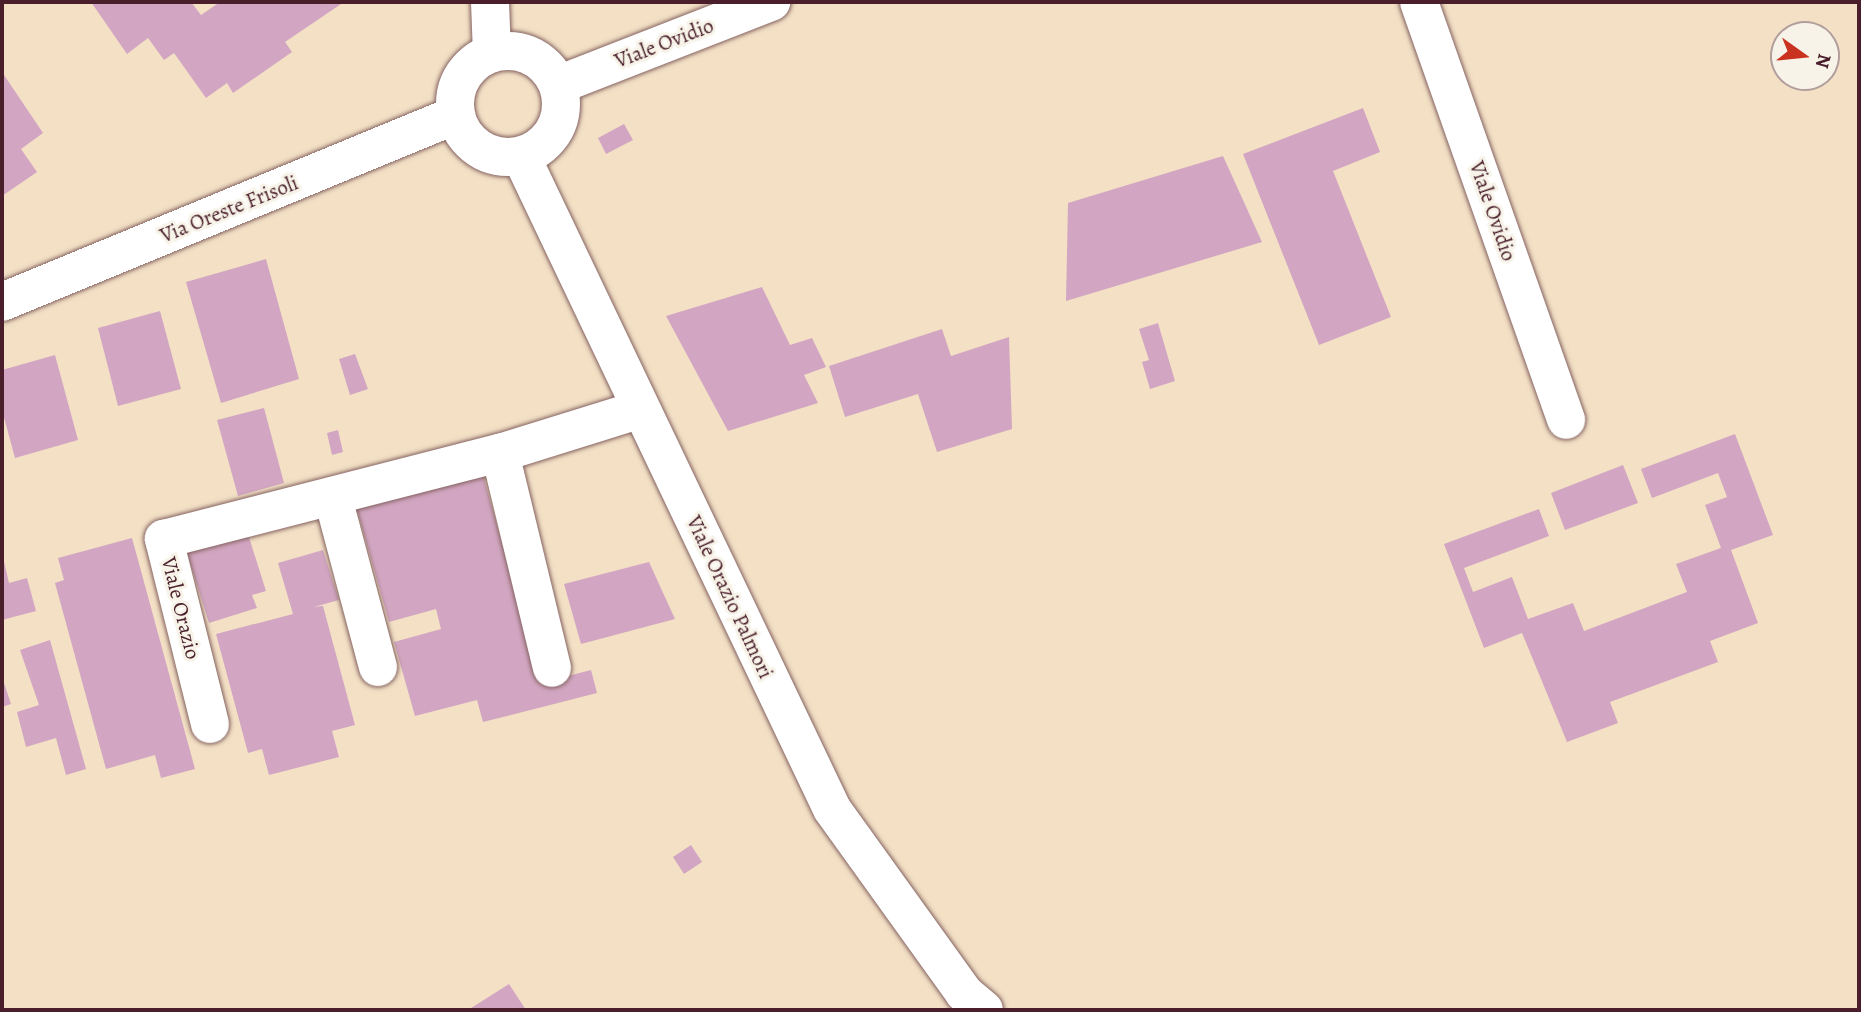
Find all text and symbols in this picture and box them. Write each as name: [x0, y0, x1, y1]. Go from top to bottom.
street label: Viale Ovidio: [611, 13, 717, 73]
north arrow: [1770, 21, 1840, 91]
text: N: [1809, 51, 1838, 71]
street label: Viale Ovidio: [1464, 158, 1522, 264]
street label: Via Oreste Frisoli: [156, 170, 302, 248]
street label: Viale Orazio Palmori: [681, 512, 779, 682]
street label: Viale Orazio: [156, 554, 206, 662]

